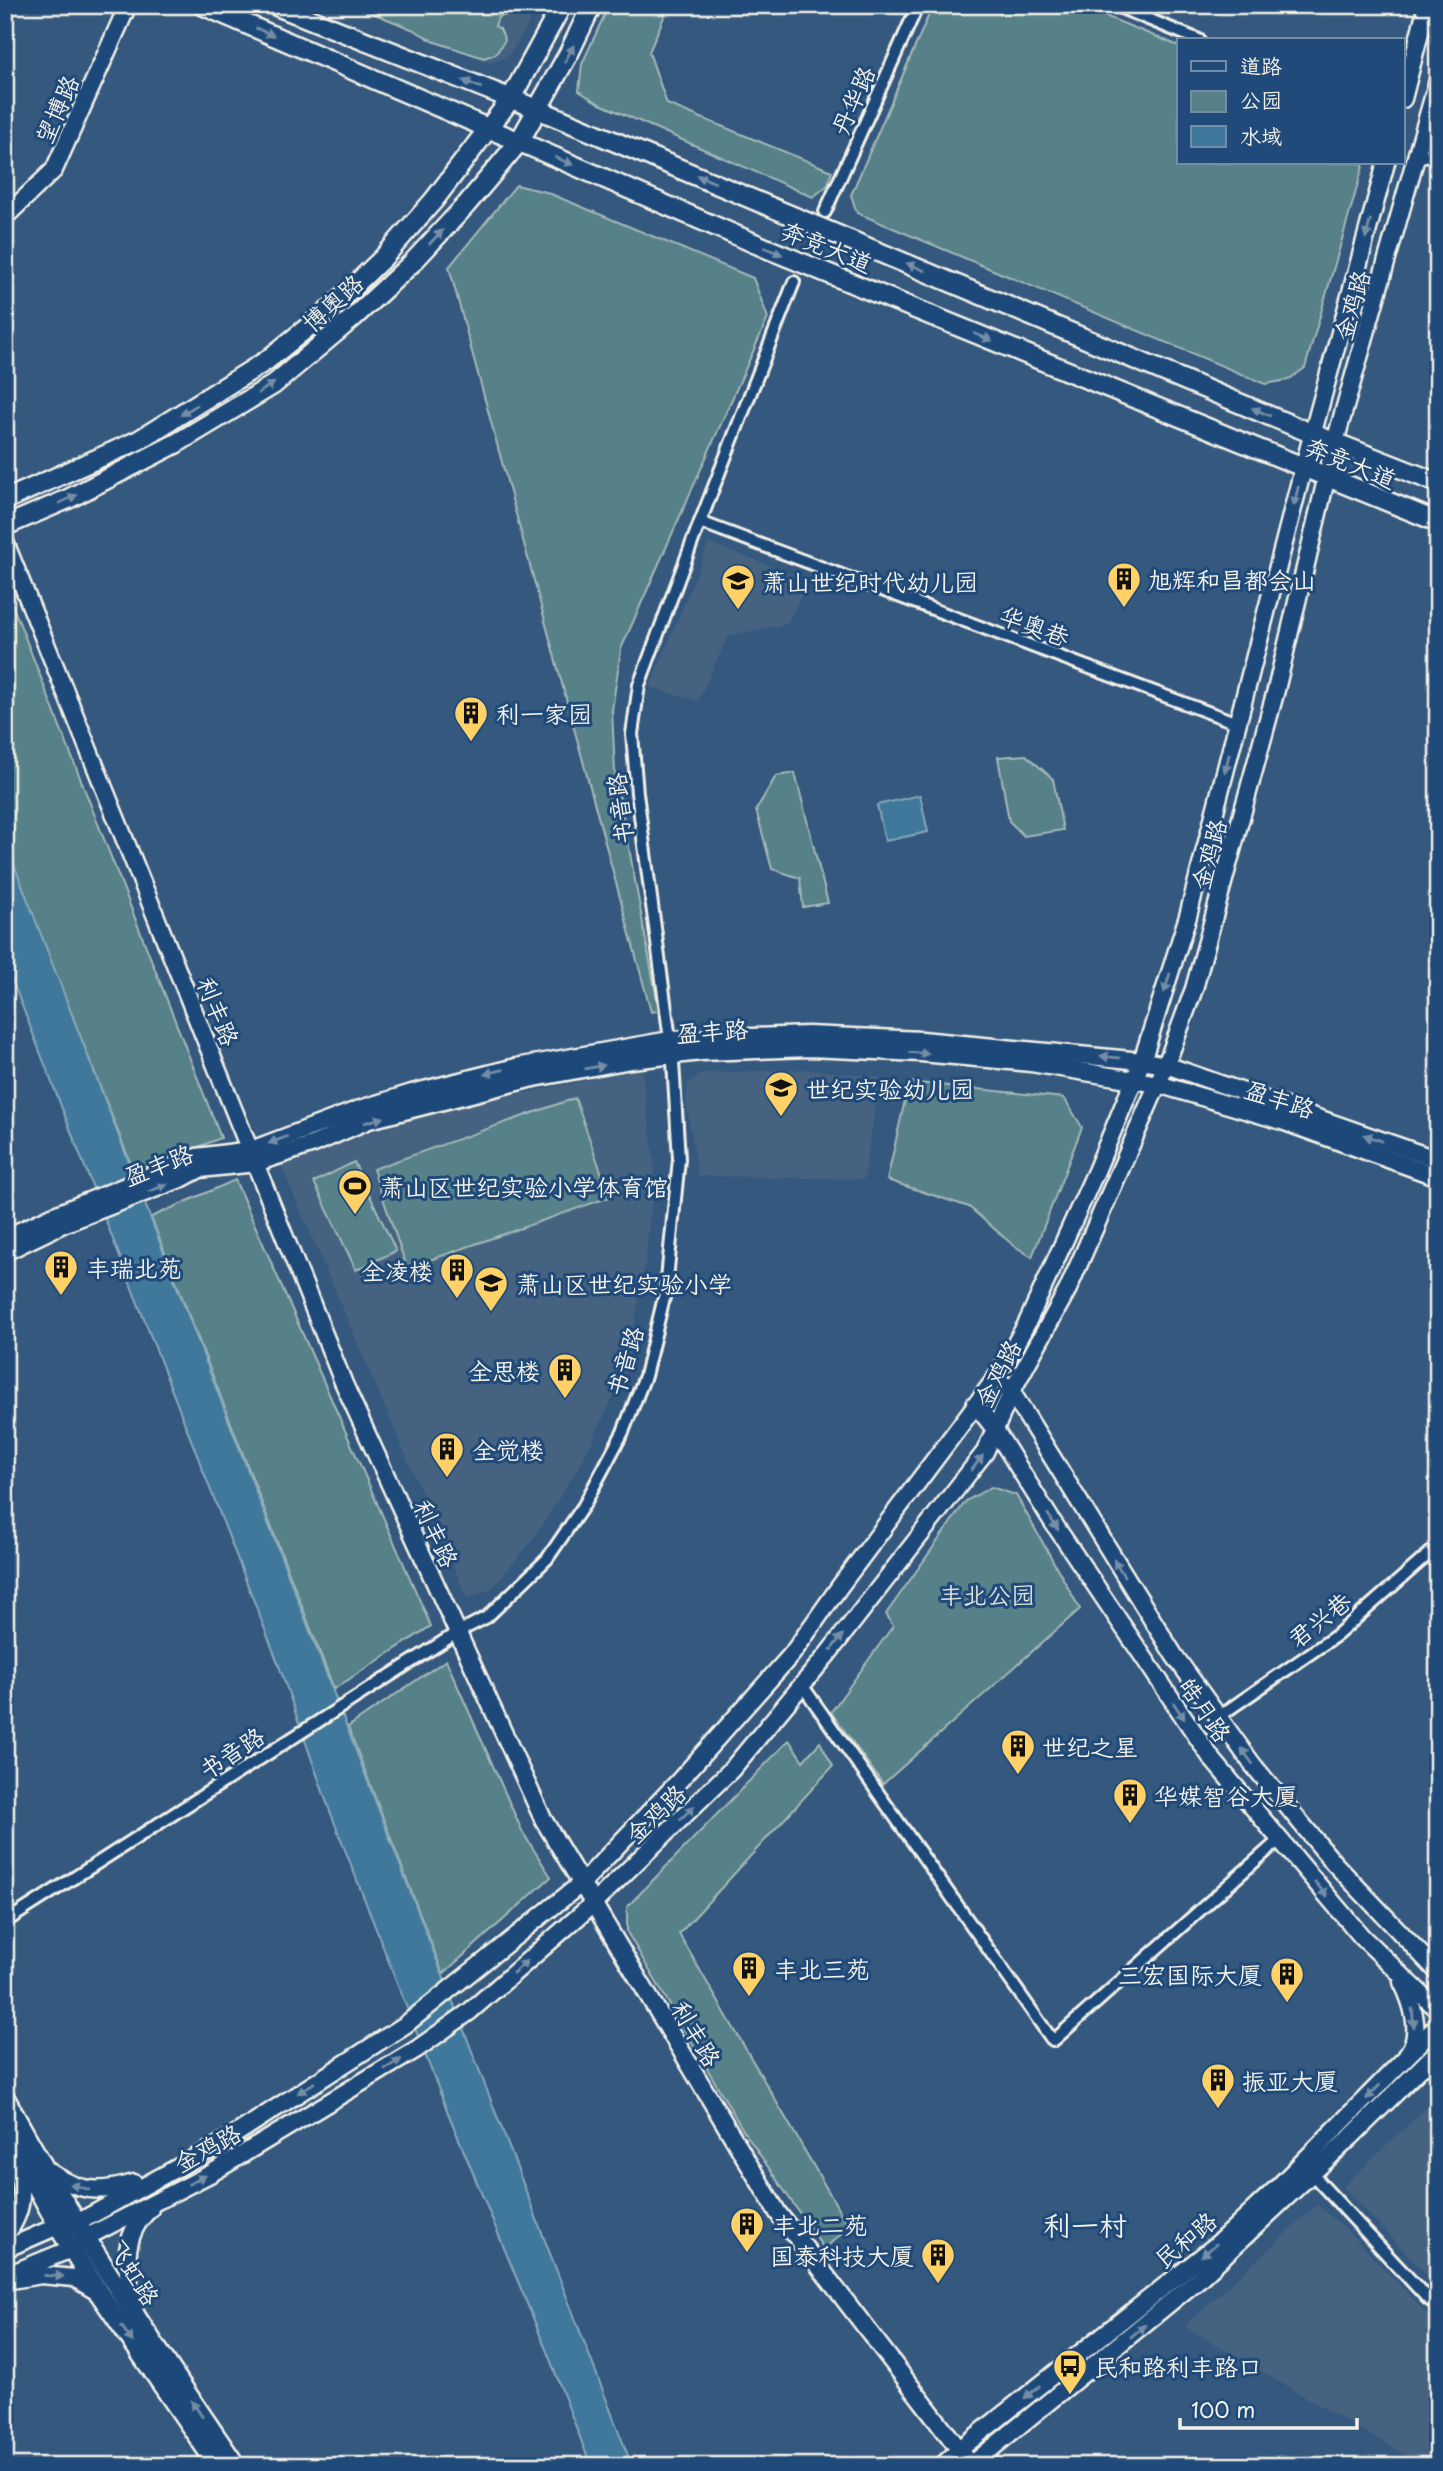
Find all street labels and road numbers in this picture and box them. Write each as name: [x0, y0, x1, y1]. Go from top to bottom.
street label: 丹华路: [821, 60, 883, 140]
street label: 望博路: [25, 69, 87, 149]
street label: 奔竞大道: [776, 211, 878, 281]
street label: 博奥路: [293, 265, 371, 339]
street label: 金鸡路: [1324, 265, 1378, 345]
street label: 奔竞大道: [1300, 427, 1402, 497]
street label: 华奥巷: [995, 596, 1075, 654]
street label: 书音路: [597, 771, 641, 847]
street label: 金鸡路: [1181, 815, 1235, 893]
street label: 利丰路: [189, 971, 249, 1051]
street label: 盈丰路: [675, 1010, 749, 1050]
street label: 盈丰路: [1240, 1070, 1320, 1126]
street label: 盈丰路: [118, 1134, 198, 1194]
street label: 书音路: [596, 1321, 652, 1401]
street label: 金鸡路: [965, 1333, 1029, 1413]
street label: 利丰路: [405, 1493, 469, 1573]
street label: 君兴巷: [1280, 1583, 1358, 1655]
street label: 皓月路: [1171, 1669, 1241, 1749]
street label: 书音路: [191, 1717, 271, 1787]
street label: 金鸡路: [617, 1775, 693, 1851]
street label: 利丰路: [663, 1993, 731, 2073]
street label: 金鸡路: [167, 2114, 247, 2180]
street label: 民和路: [1146, 2202, 1224, 2276]
street label: 飞虹路: [101, 2232, 169, 2312]

